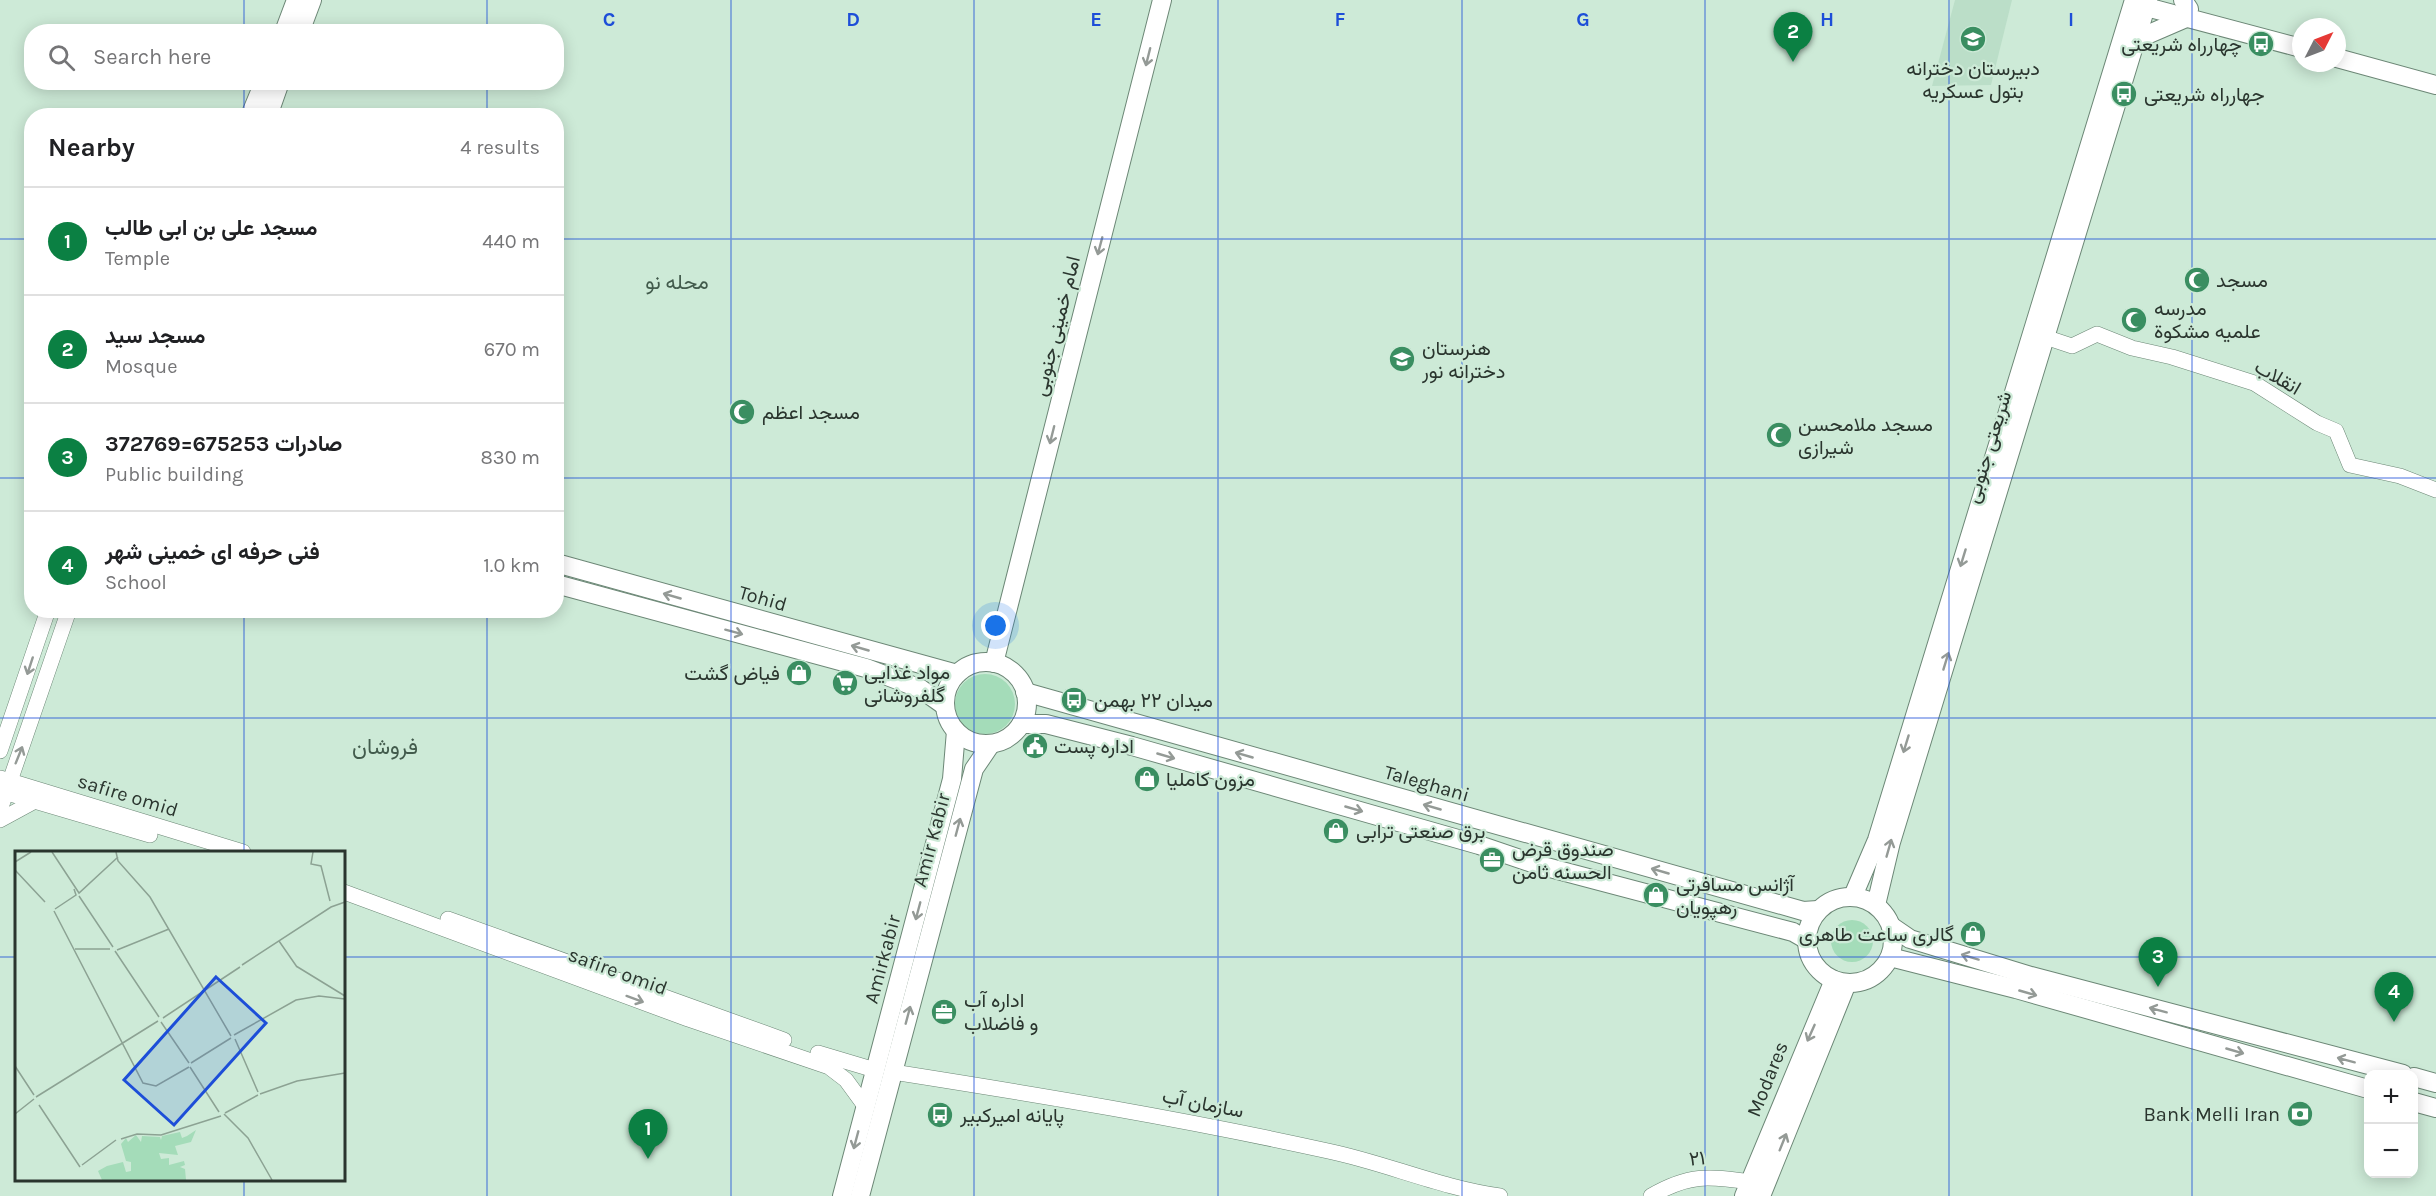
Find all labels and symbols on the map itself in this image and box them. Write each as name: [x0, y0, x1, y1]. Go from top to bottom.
text: C: [603, 8, 615, 31]
text: D: [846, 8, 860, 31]
text: E: [1090, 8, 1102, 31]
text: F: [1335, 8, 1346, 31]
text: G: [1576, 8, 1590, 31]
text: H: [1820, 8, 1834, 31]
text: I: [2068, 8, 2074, 31]
pin: 2: [1774, 13, 1812, 62]
north arrow: [2292, 18, 2346, 72]
school or university icon: دبیرستان دخترانه بتول عسکریه: [1958, 24, 1988, 54]
bus stop icon: چهارراه شریعتی: [2246, 29, 2276, 59]
place label: چهارراه شریعتی: [2121, 33, 2242, 58]
one-way arrow: [1142, 47, 1153, 66]
place label: دبیرستان دخترانه بتول عسکریه: [1906, 57, 2040, 104]
bus stop icon: جهارراه شریعتی: [2109, 79, 2139, 109]
place label: جهارراه شریعتی: [2144, 83, 2265, 107]
one-way arrow: [1094, 236, 1105, 255]
street label: امام خمینی جنوبی: [1028, 254, 1086, 399]
mosque icon: مسجد: [2182, 265, 2212, 295]
place label: مسجد: [2216, 269, 2268, 292]
district label: محله نو: [645, 270, 709, 295]
place label: مدرسه علمیه مشکوة: [2154, 297, 2261, 344]
mosque icon: مدرسه علمیه مشکوة: [2119, 305, 2149, 335]
place label: هنرستان دخترانه نور: [1421, 337, 1505, 384]
school or university icon: هنرستان دخترانه نور: [1387, 344, 1417, 374]
street label: انقلاب: [2250, 355, 2305, 400]
street label: شریعتی جنوبی: [1961, 388, 2017, 506]
mosque icon: مسجد اعظم: [727, 397, 757, 427]
place label: مسجد اعظم: [762, 401, 860, 425]
place label: مسجد ملامحسن شیرازی: [1798, 413, 1933, 460]
mosque icon: مسجد ملامحسن شیرازی: [1764, 420, 1794, 450]
one-way arrow: [1046, 425, 1058, 444]
one-way arrow: [1957, 548, 1968, 567]
street label: Tohid: [736, 581, 790, 616]
one-way arrow: [663, 590, 682, 601]
your location: [981, 611, 1010, 640]
one-way arrow: [725, 627, 744, 638]
one-way arrow: [851, 642, 870, 654]
one-way arrow: [1941, 652, 1952, 671]
one-way arrow: [24, 656, 35, 675]
shop icon: فیاض گشت: [784, 658, 814, 688]
place label: مواد غذایی گلفروشانی: [864, 661, 950, 708]
place label: فیاض گشت: [684, 662, 780, 685]
supermarket icon: مواد غذایی گلفروشانی: [830, 668, 860, 698]
bus stop icon: میدان ۲۲ بهمن: [1059, 685, 1089, 715]
place label: میدان ۲۲ بهمن: [1094, 689, 1213, 713]
public building icon: اداره پست: [1020, 731, 1050, 761]
district label: فروشان: [352, 734, 418, 760]
one-way arrow: [1900, 734, 1911, 753]
place label: اداره پست: [1054, 735, 1134, 760]
one-way arrow: [14, 746, 25, 765]
one-way arrow: [1235, 749, 1254, 760]
one-way arrow: [1156, 750, 1175, 762]
street label: Taleghani: [1382, 760, 1472, 807]
shop icon: مزون کاملیا: [1132, 764, 1162, 794]
place label: مزون کاملیا: [1166, 768, 1255, 792]
street label: safire omid: [75, 769, 181, 822]
street label: Amir Kabir: [908, 790, 955, 890]
one-way arrow: [1422, 801, 1441, 812]
one-way arrow: [1344, 804, 1363, 815]
shop icon: برق صنعتی ترابی: [1321, 816, 1351, 846]
one-way arrow: [952, 818, 964, 837]
place label: برق صنعتی ترابی: [1356, 820, 1485, 844]
place label: صندوق قرض الحسنه ثامن: [1512, 838, 1614, 884]
one-way arrow: [1884, 839, 1895, 858]
office icon: صندوق قرض الحسنه ثامن: [1477, 845, 1507, 875]
inset map: [15, 851, 345, 1181]
one-way arrow: [1651, 865, 1670, 876]
place label: آژانس مسافرتی رهپویان: [1676, 873, 1795, 921]
shop icon: آژانس مسافرتی رهپویان: [1641, 880, 1671, 910]
one-way arrow: [911, 901, 923, 920]
street label: Amirkabir: [860, 912, 906, 1006]
shop icon: گالری ساعت طاهری: [1958, 919, 1988, 949]
place label: گالری ساعت طاهری: [1799, 923, 1954, 947]
pin: 3: [2138, 938, 2178, 987]
street label: safire omid: [565, 943, 671, 1000]
one-way arrow: [1961, 951, 1980, 962]
pin: 4: [2374, 972, 2414, 1022]
one-way arrow: [2018, 987, 2037, 999]
place label: اداره آب و فاضلاب: [964, 989, 1038, 1036]
one-way arrow: [625, 995, 644, 1006]
office icon: اداره آب و فاضلاب: [929, 997, 959, 1027]
one-way arrow: [2148, 1003, 2167, 1015]
one-way arrow: [903, 1006, 914, 1025]
one-way arrow: [1804, 1024, 1816, 1042]
street label: Modares: [1742, 1038, 1793, 1120]
one-way arrow: [2226, 1046, 2245, 1058]
one-way arrow: [2337, 1053, 2356, 1065]
street label: سازمان آب: [1160, 1084, 1246, 1124]
bank icon: Bank Melli Iran: [2285, 1099, 2315, 1129]
bus stop icon: پایانه امیرکبیر: [925, 1100, 955, 1130]
place label: Bank Melli Iran: [2143, 1103, 2280, 1126]
place label: پایانه امیرکبیر: [959, 1104, 1064, 1129]
pin: 1: [628, 1110, 668, 1159]
one-way arrow: [850, 1130, 862, 1149]
one-way arrow: [1778, 1133, 1789, 1151]
street label: ۲۱: [1688, 1146, 1706, 1171]

